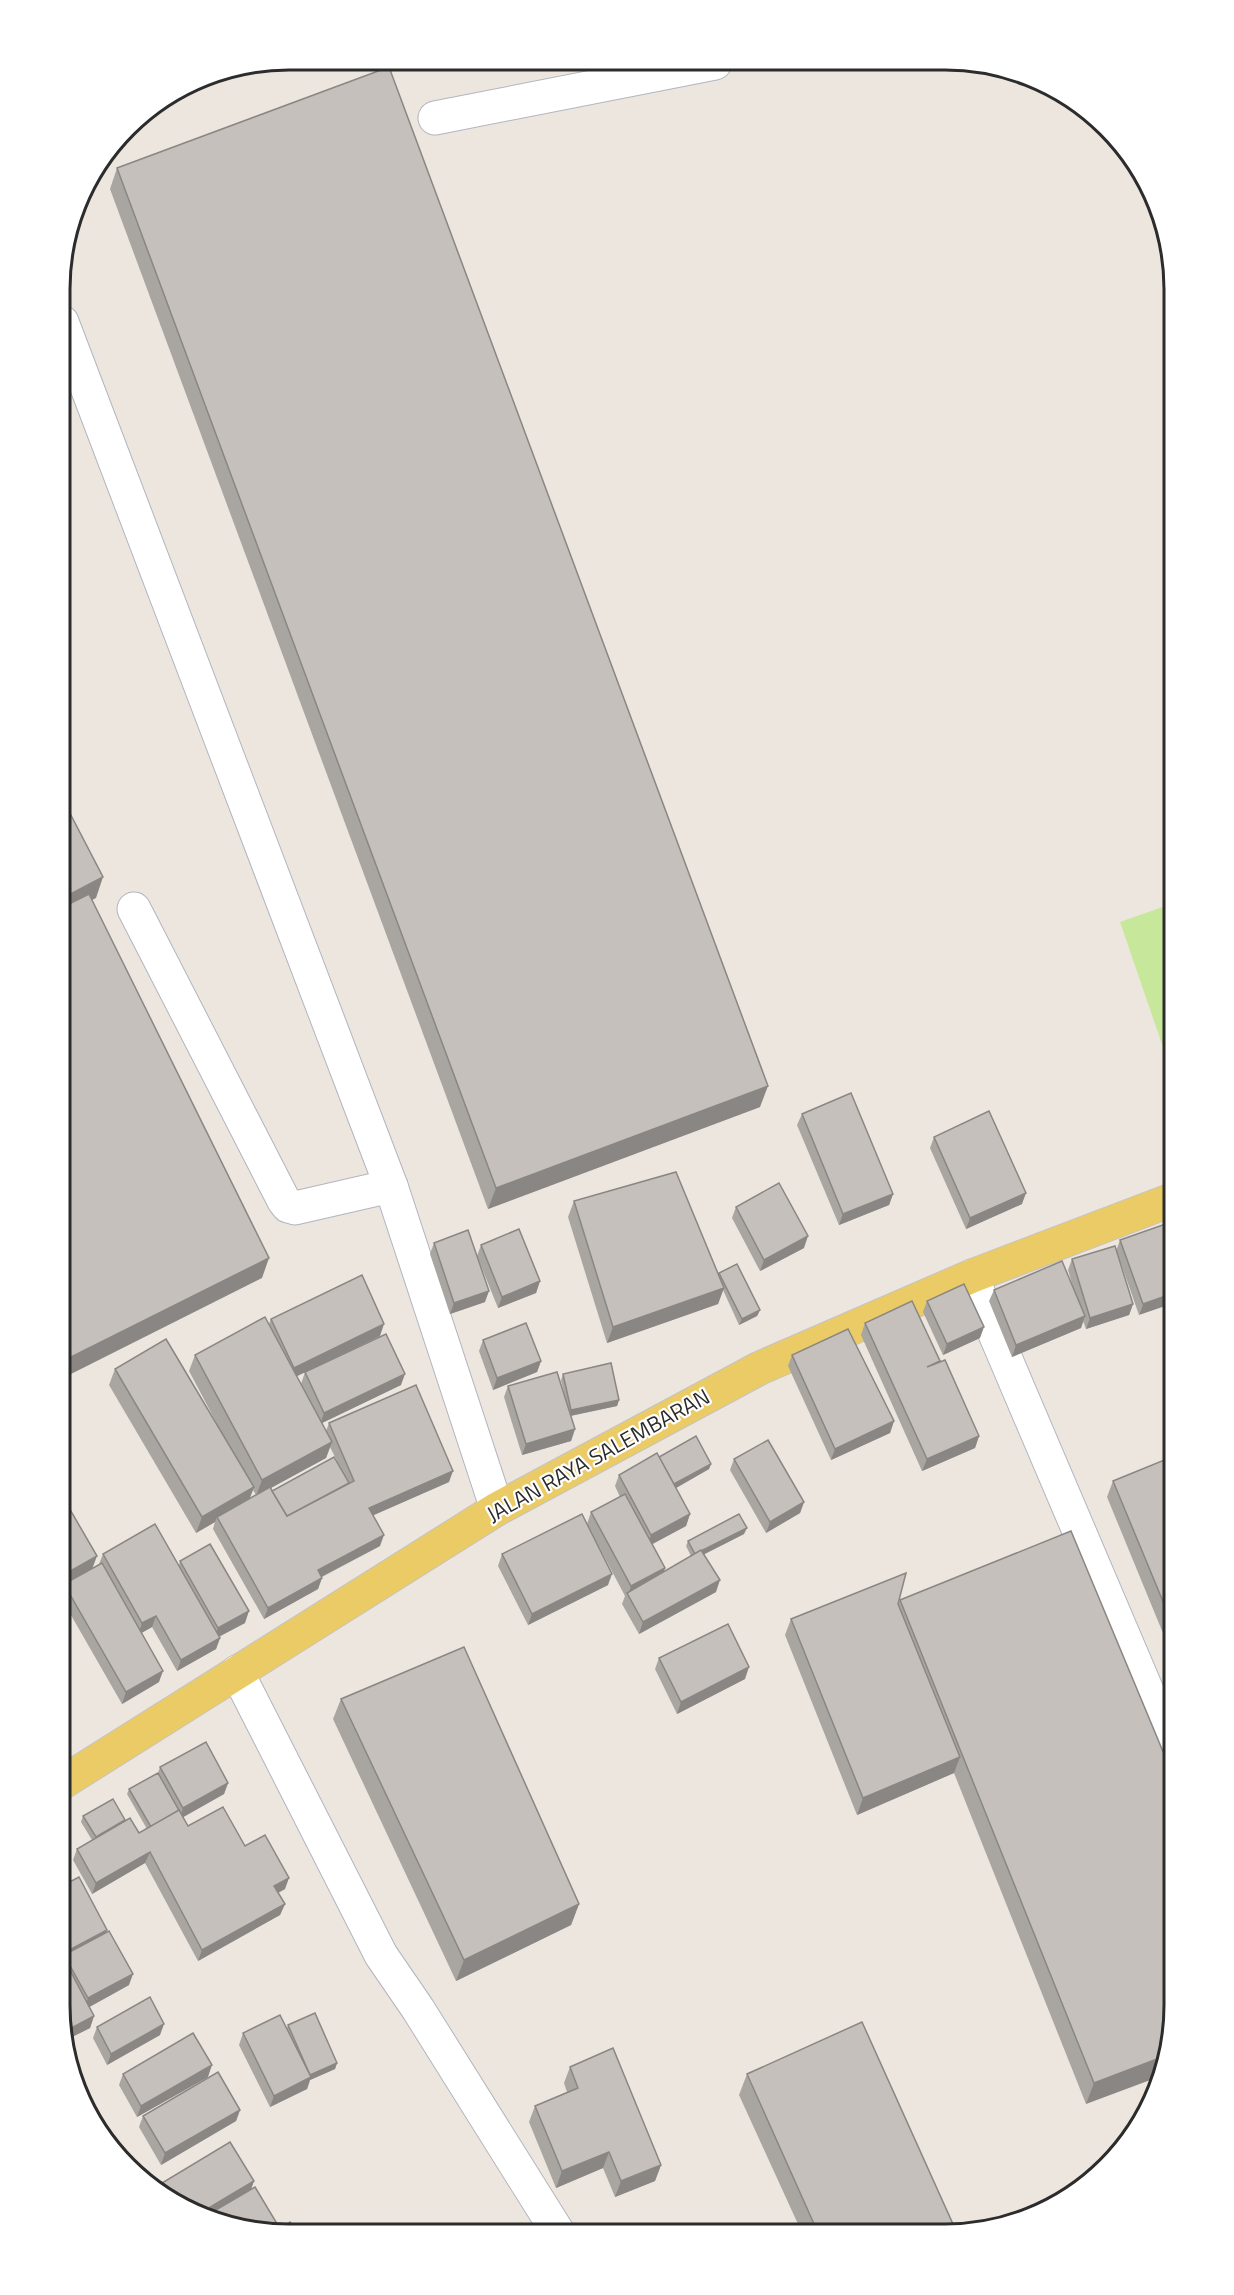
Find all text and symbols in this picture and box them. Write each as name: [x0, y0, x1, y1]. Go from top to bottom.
street label: JALAN RAYA SALEMBARAN: [480, 1379, 716, 1531]

